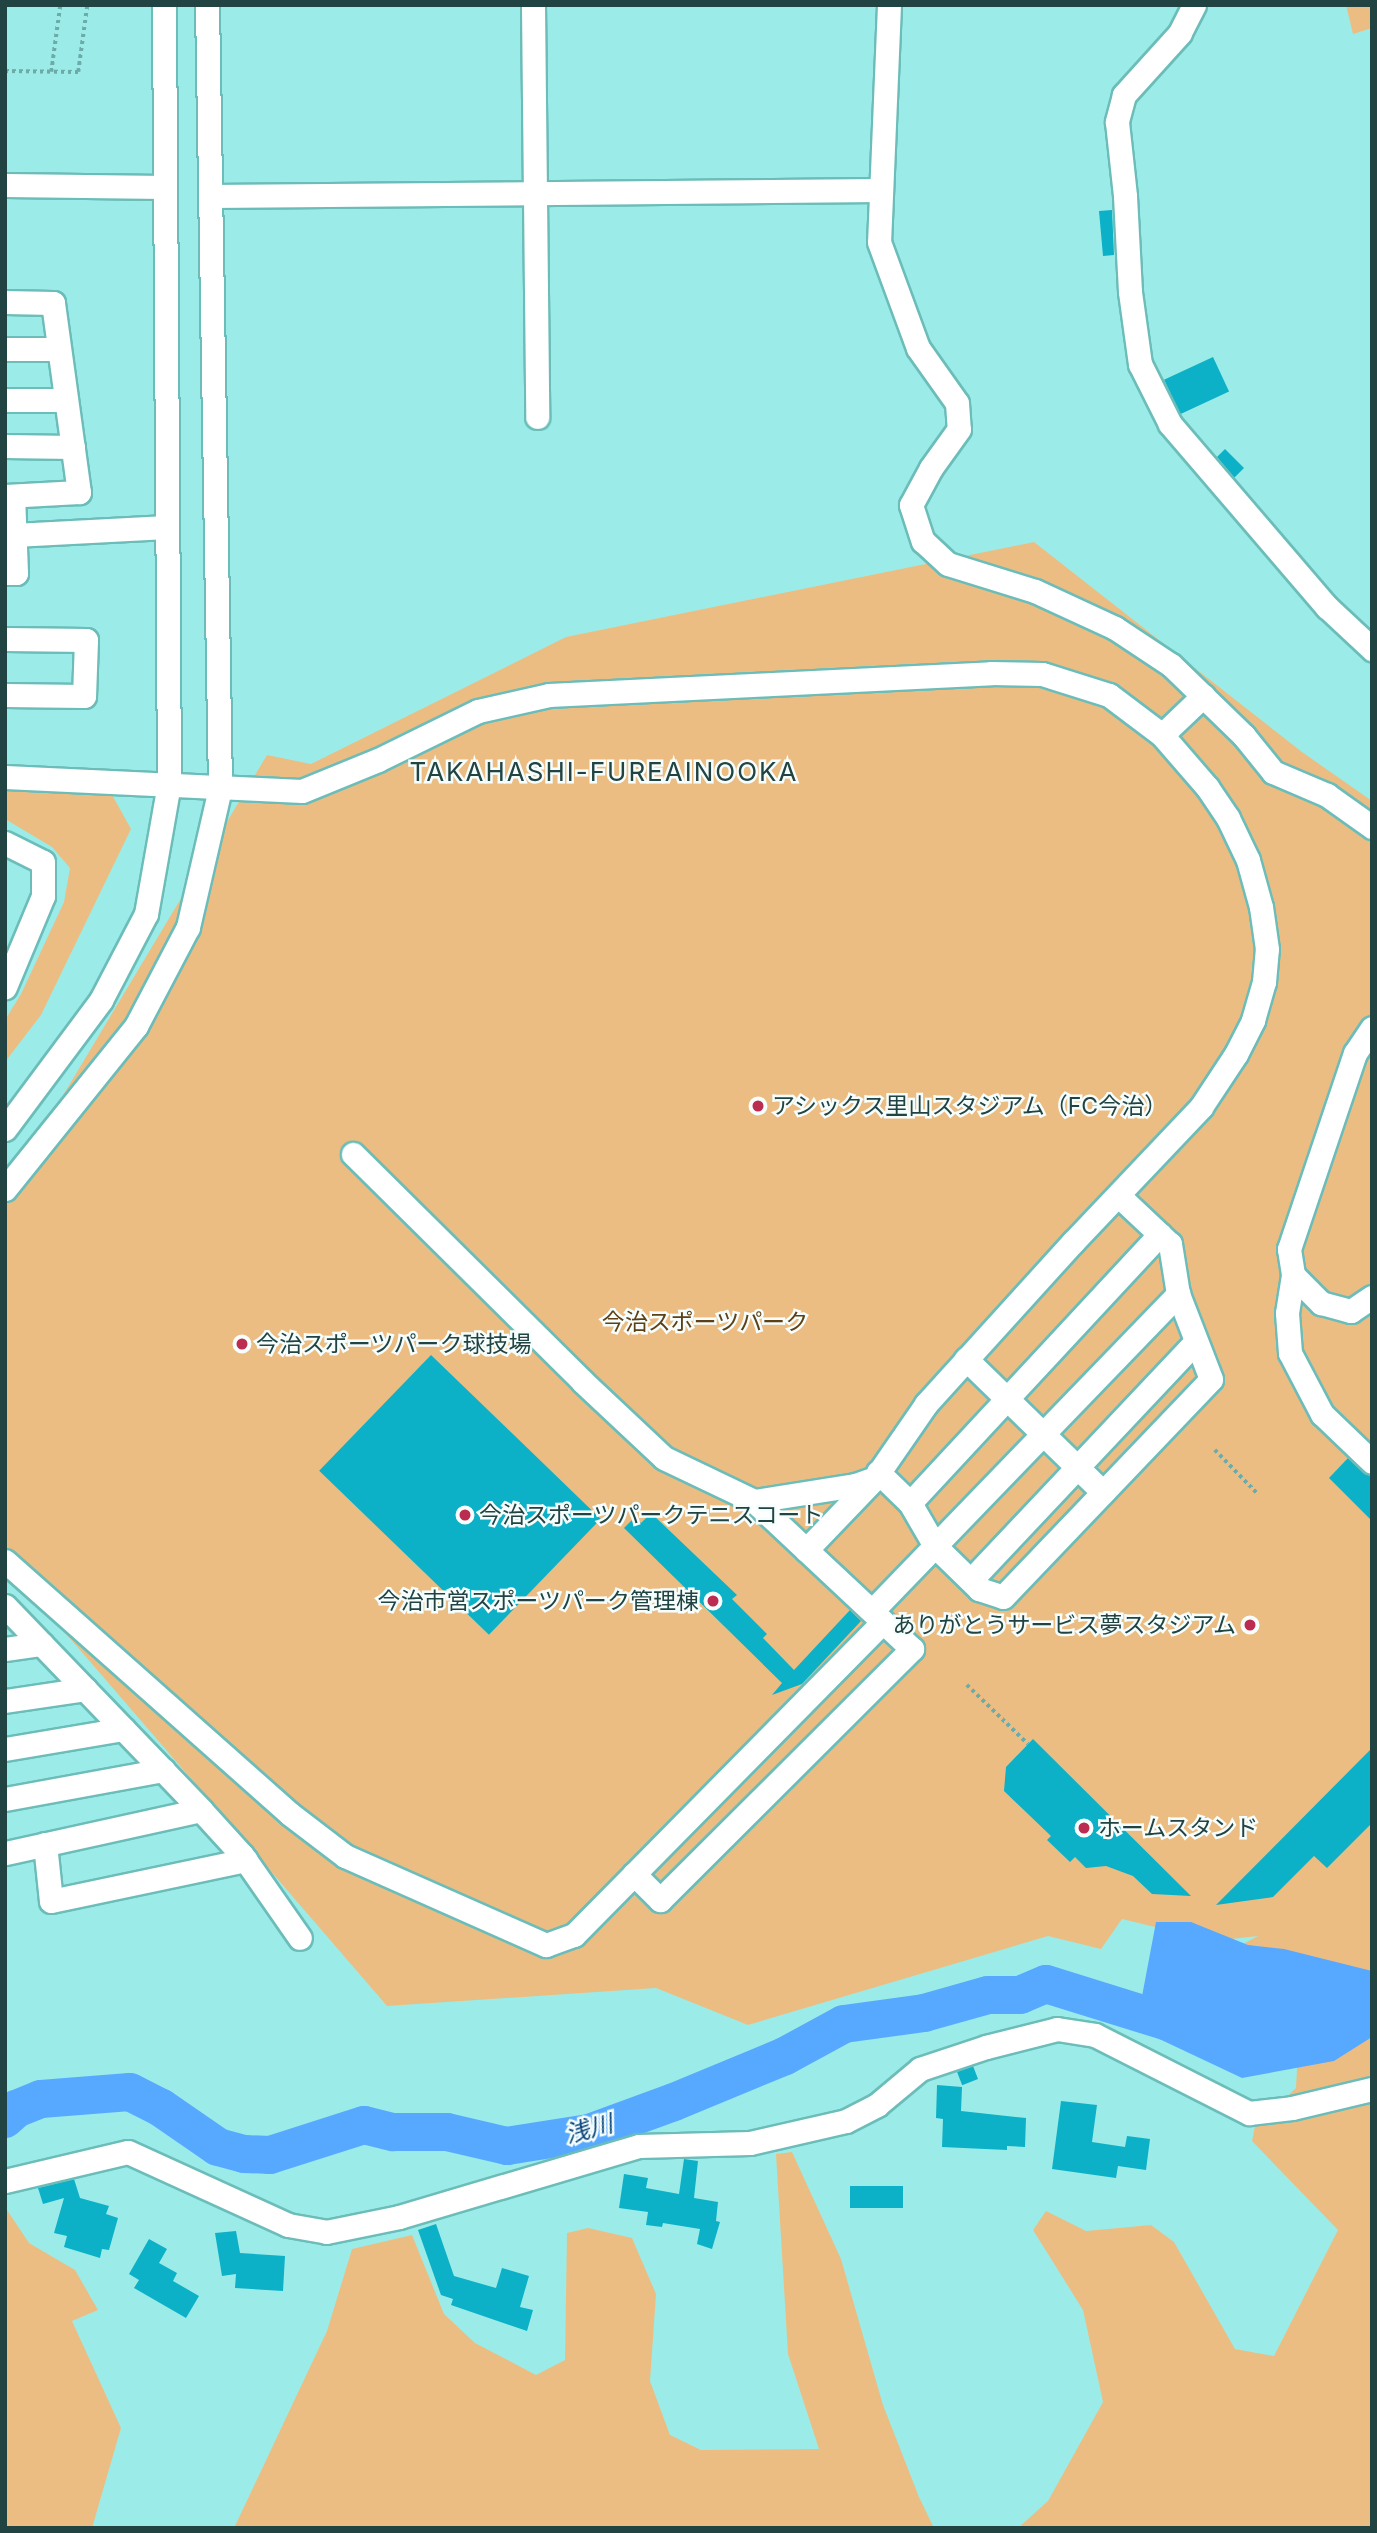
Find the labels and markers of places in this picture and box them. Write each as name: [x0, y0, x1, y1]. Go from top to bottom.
place label: アシックス里山スタジアム（FC今治）: [772, 1092, 1170, 1120]
marker: アシックス里山スタジアム（FC今治）: [750, 1098, 766, 1114]
place label: 今治スポーツパーク球技場: [256, 1330, 532, 1358]
marker: 今治スポーツパーク球技場: [234, 1336, 250, 1352]
place label: 今治スポーツパークテニスコート: [479, 1501, 824, 1529]
marker: 今治スポーツパークテニスコート: [457, 1507, 473, 1523]
place label: 今治市営スポーツパーク管理棟: [377, 1587, 699, 1615]
marker: 今治市営スポーツパーク管理棟: [705, 1593, 721, 1609]
place label: ありがとうサービス夢スタジアム: [891, 1611, 1236, 1639]
marker: ありがとうサービス夢スタジアム: [1242, 1617, 1258, 1633]
place label: ホームスタンド: [1098, 1814, 1259, 1842]
marker: ホームスタンド: [1076, 1820, 1092, 1836]

